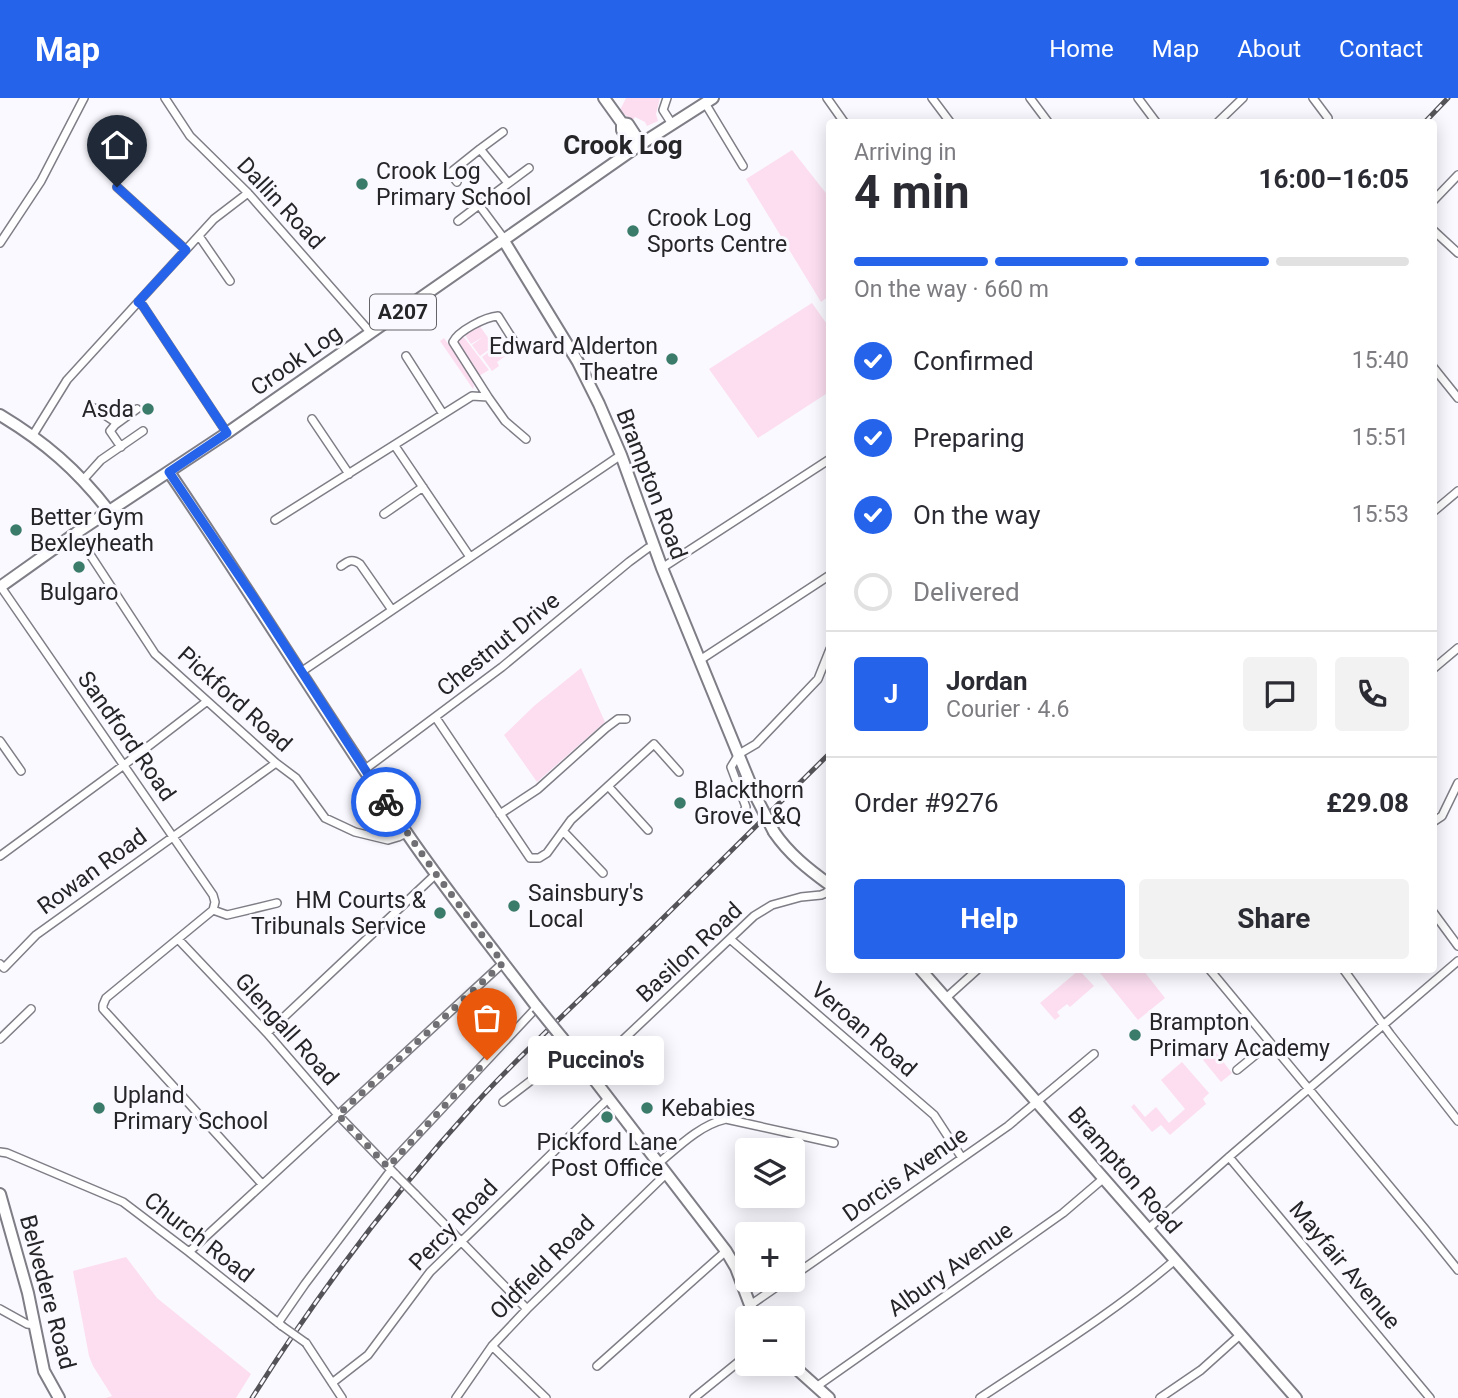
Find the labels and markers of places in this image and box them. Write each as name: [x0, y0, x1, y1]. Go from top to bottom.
pin: [87, 115, 147, 187]
place label: Crook Log Primary School: [376, 158, 531, 211]
marker: Crook Log Primary School: [354, 176, 370, 192]
place label: Crook Log Sports Centre: [647, 205, 787, 258]
marker: Crook Log Sports Centre: [625, 223, 641, 239]
place label: Edward Alderton Theatre: [489, 333, 658, 386]
marker: Edward Alderton Theatre: [664, 351, 680, 367]
place label: Asda: [82, 396, 134, 423]
marker: Asda: [140, 401, 156, 417]
place label: Better Gym Bexleyheath: [30, 504, 154, 557]
marker: Better Gym Bexleyheath: [8, 522, 24, 538]
marker: Bulgaro: [71, 559, 87, 575]
place label: Bulgaro: [40, 579, 118, 606]
place label: Blackthorn Grove L&Q: [694, 777, 804, 830]
marker: Blackthorn Grove L&Q: [672, 795, 688, 811]
place label: Sainsbury's Local: [528, 880, 644, 933]
place label: HM Courts & Tribunals Service: [251, 887, 427, 940]
marker: Sainsbury's Local: [506, 898, 522, 914]
marker: HM Courts & Tribunals Service: [432, 905, 448, 921]
pin: [457, 988, 517, 1060]
place label: Brampton Primary Academy: [1149, 1009, 1330, 1062]
marker: Brampton Primary Academy: [1127, 1027, 1143, 1043]
callout: Puccino's: [529, 1035, 666, 1084]
place label: Upland Primary School: [113, 1082, 268, 1135]
place label: Kebabies: [661, 1095, 755, 1122]
marker: Upland Primary School: [91, 1100, 107, 1116]
marker: Kebabies: [639, 1100, 655, 1116]
marker: Pickford Lane Post Office: [599, 1109, 615, 1125]
place label: Pickford Lane Post Office: [537, 1129, 677, 1182]

